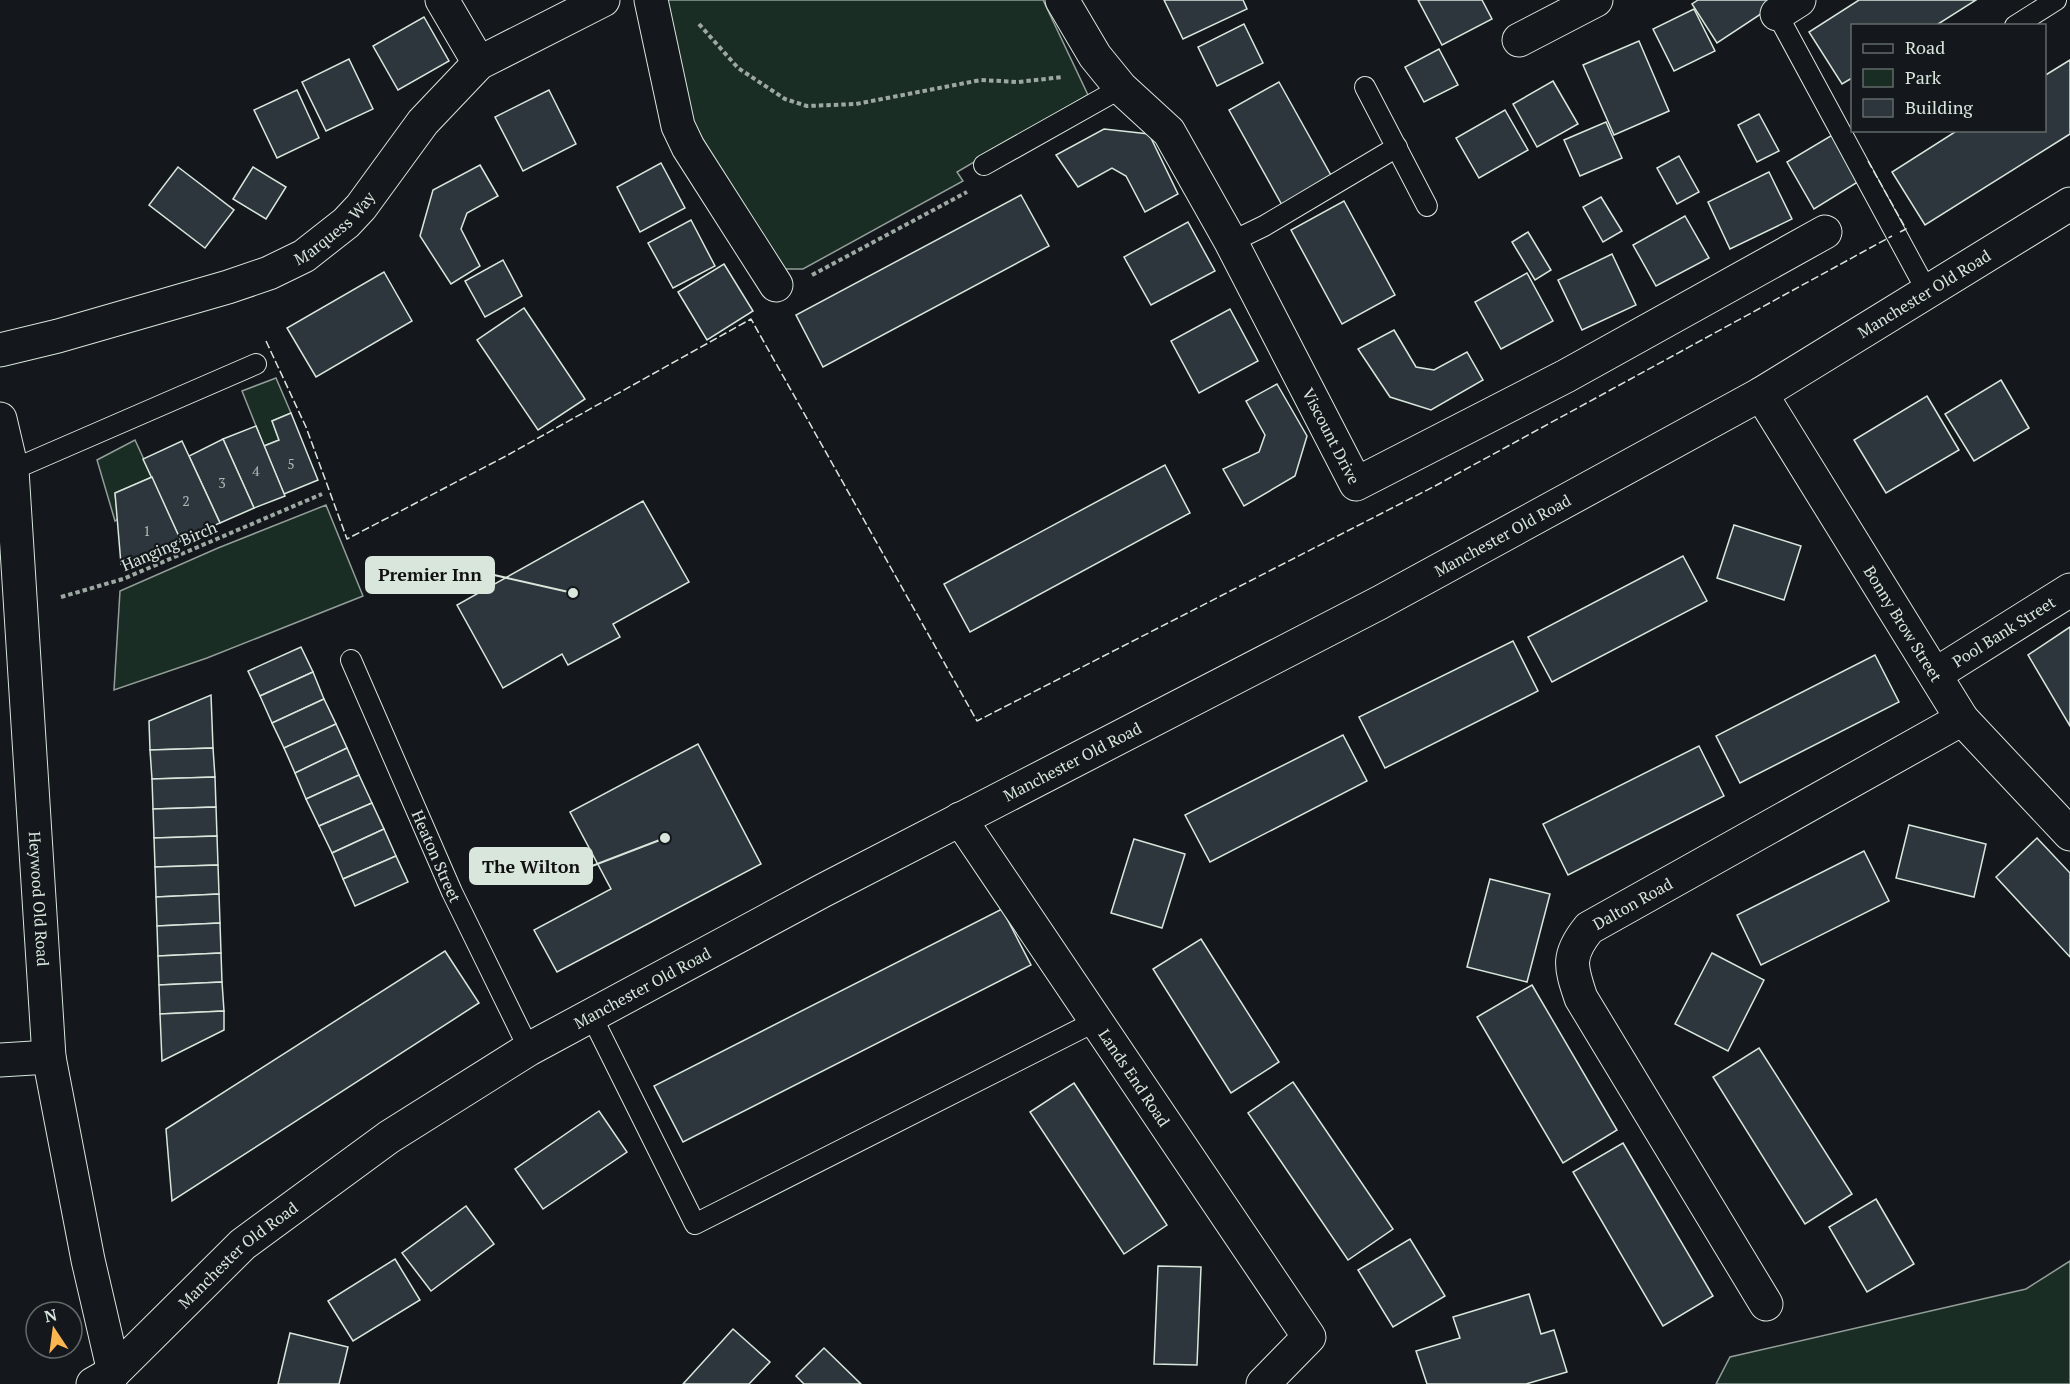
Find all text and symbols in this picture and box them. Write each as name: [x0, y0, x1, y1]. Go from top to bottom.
legend: [1851, 24, 2046, 132]
text: Road: [1905, 35, 1945, 59]
text: Park: [1905, 65, 1942, 89]
text: Building: [1905, 95, 1973, 119]
street label: Marquess Way: [290, 186, 380, 270]
street label: Manchester Old Road: [1853, 244, 1995, 343]
street label: Viscount Drive: [1297, 384, 1365, 488]
house number: 5: [287, 454, 295, 473]
house number: 4: [252, 461, 260, 480]
house number: 3: [218, 473, 226, 492]
street label: Manchester Old Road: [1430, 489, 1575, 582]
house number: 2: [182, 491, 190, 510]
street label: Hanging Birch: [118, 516, 221, 576]
house number: 1: [143, 521, 151, 540]
callout: Premier Inn: [366, 557, 494, 593]
street label: Bonny Brow Street: [1859, 561, 1947, 686]
text: Premier Inn: [378, 562, 482, 586]
street label: Pool Bank Street: [1948, 591, 2060, 672]
street label: Manchester Old Road: [1000, 717, 1145, 806]
street label: Heaton Street: [407, 807, 466, 906]
street label: Heywood Old Road: [24, 831, 54, 967]
callout: The Wilton: [470, 848, 592, 884]
text: The Wilton: [482, 854, 580, 878]
street label: Dalton Road: [1589, 872, 1676, 935]
street label: Manchester Old Road: [570, 942, 715, 1034]
street label: Lands End Road: [1094, 1025, 1175, 1131]
street label: Manchester Old Road: [173, 1196, 302, 1313]
north arrow: [24, 1300, 84, 1360]
text: N: [42, 1303, 59, 1327]

